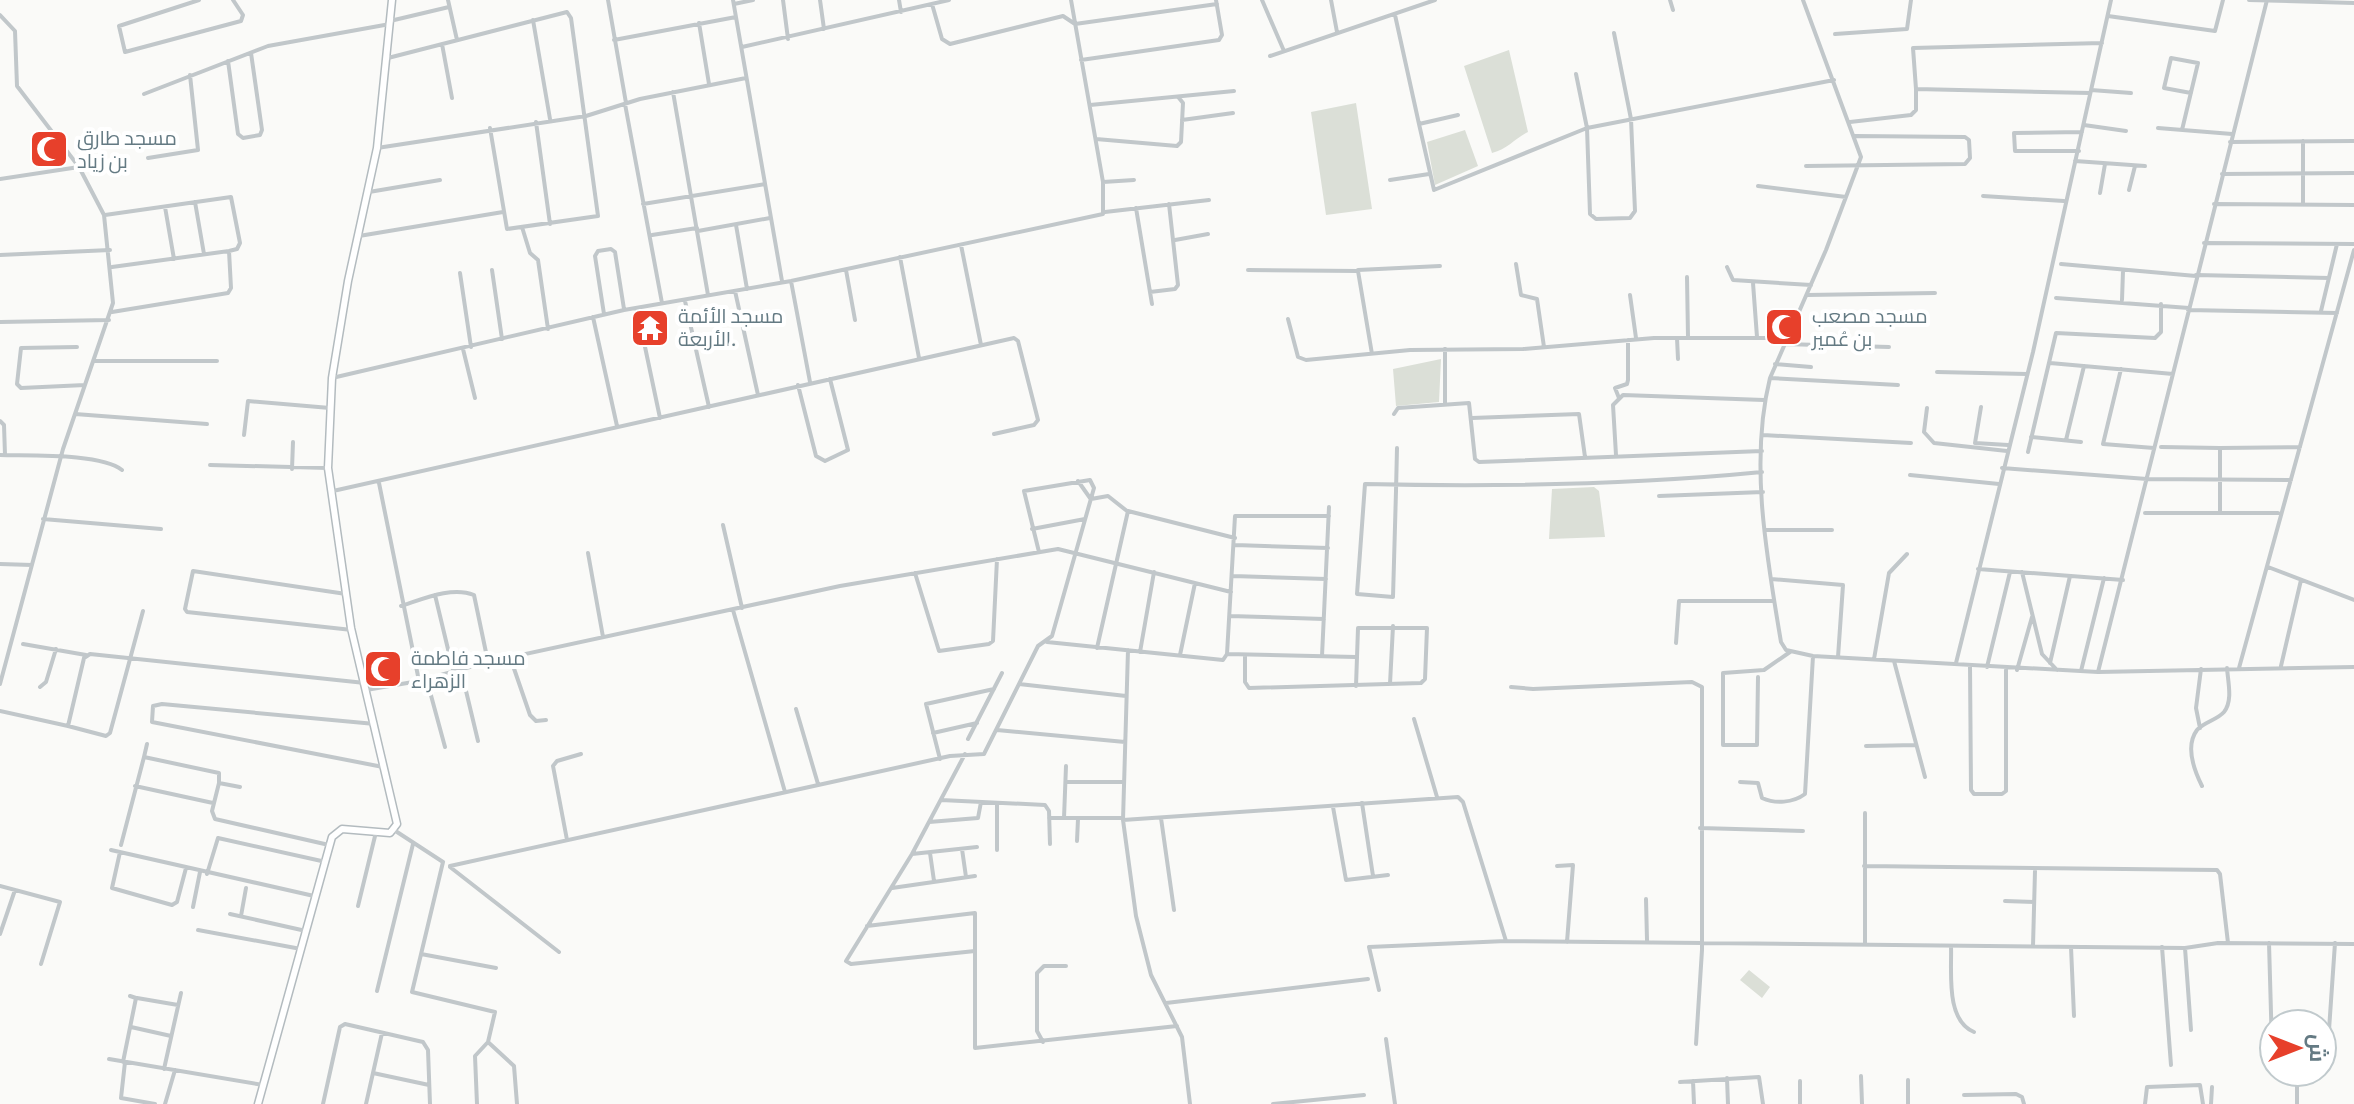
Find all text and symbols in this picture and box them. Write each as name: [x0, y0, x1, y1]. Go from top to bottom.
place label: مسجد طارق بن زياد: [77, 125, 177, 174]
mosque icon: مسجد طارق بن زياد: [28, 128, 70, 170]
place label: مسجد الأئمة الأربعة.: [678, 303, 783, 351]
place label: مسجد مصعب بن عُمير: [1811, 303, 1928, 352]
mosque icon: مسجد مصعب بن عُمير: [1763, 306, 1805, 348]
temple icon: مسجد الأئمة الأربعة.: [629, 307, 671, 349]
place label: مسجد فاطمة الزهراء: [411, 645, 526, 693]
mosque icon: مسجد فاطمة الزهراء: [362, 648, 404, 690]
north arrow: [2258, 1008, 2338, 1088]
text: ش: [2304, 1034, 2332, 1062]

